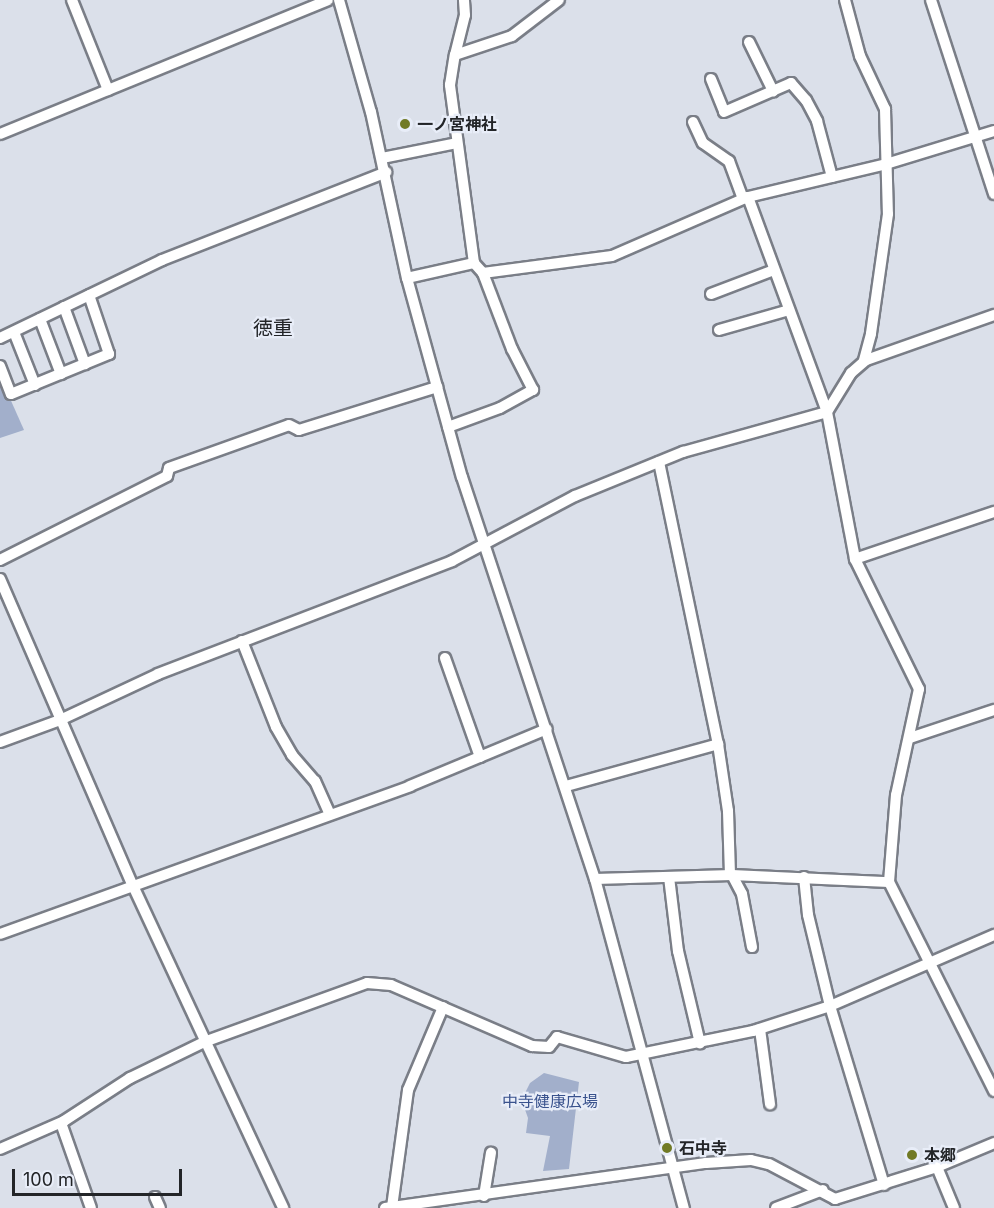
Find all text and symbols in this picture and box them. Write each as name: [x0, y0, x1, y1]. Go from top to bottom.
place label: 一ノ宮神社: [417, 114, 497, 134]
marker: 一ノ宮神社: [398, 117, 412, 131]
district label: 徳重: [253, 316, 293, 340]
park label: 中寺健康広場: [502, 1091, 598, 1111]
place label: 石中寺: [679, 1138, 727, 1158]
marker: 石中寺: [660, 1141, 674, 1155]
place label: 本郷: [924, 1145, 956, 1165]
marker: 本郷: [905, 1148, 919, 1162]
scale bar: [15, 1157, 184, 1195]
text: 100 m: [23, 1169, 74, 1190]

